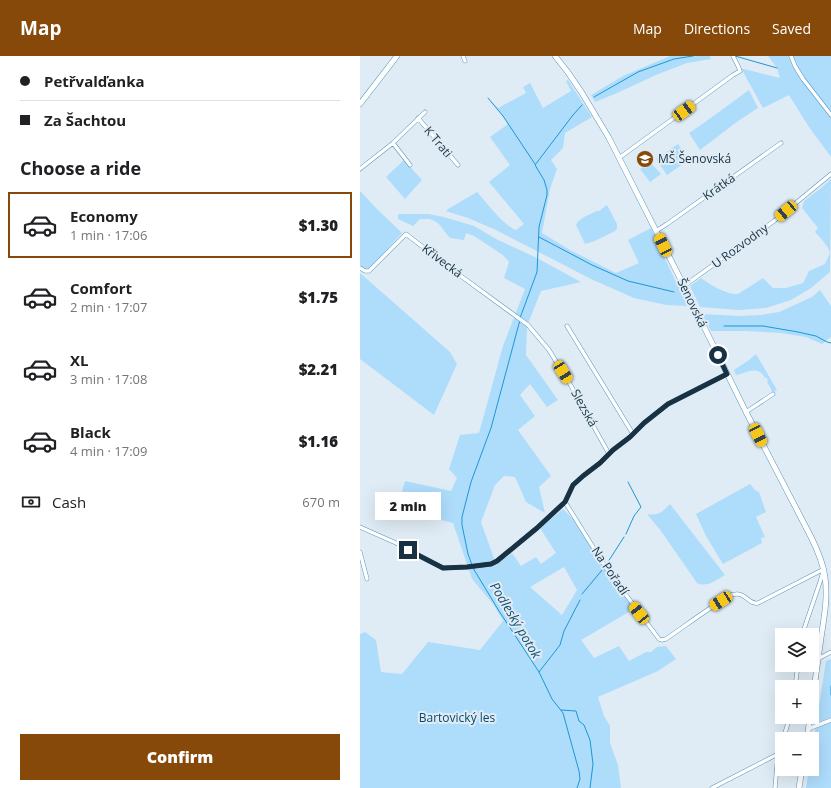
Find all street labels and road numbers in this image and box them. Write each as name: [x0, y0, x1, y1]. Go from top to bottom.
street label: K Trati: [420, 122, 456, 161]
street label: Krátká: [699, 169, 738, 204]
street label: U Rozvodny: [708, 219, 772, 272]
street label: Křivecká: [419, 240, 466, 281]
street label: Šenovská: [673, 275, 712, 330]
street label: Slezská: [567, 386, 602, 430]
street label: Na Pořadí: [588, 543, 633, 599]

